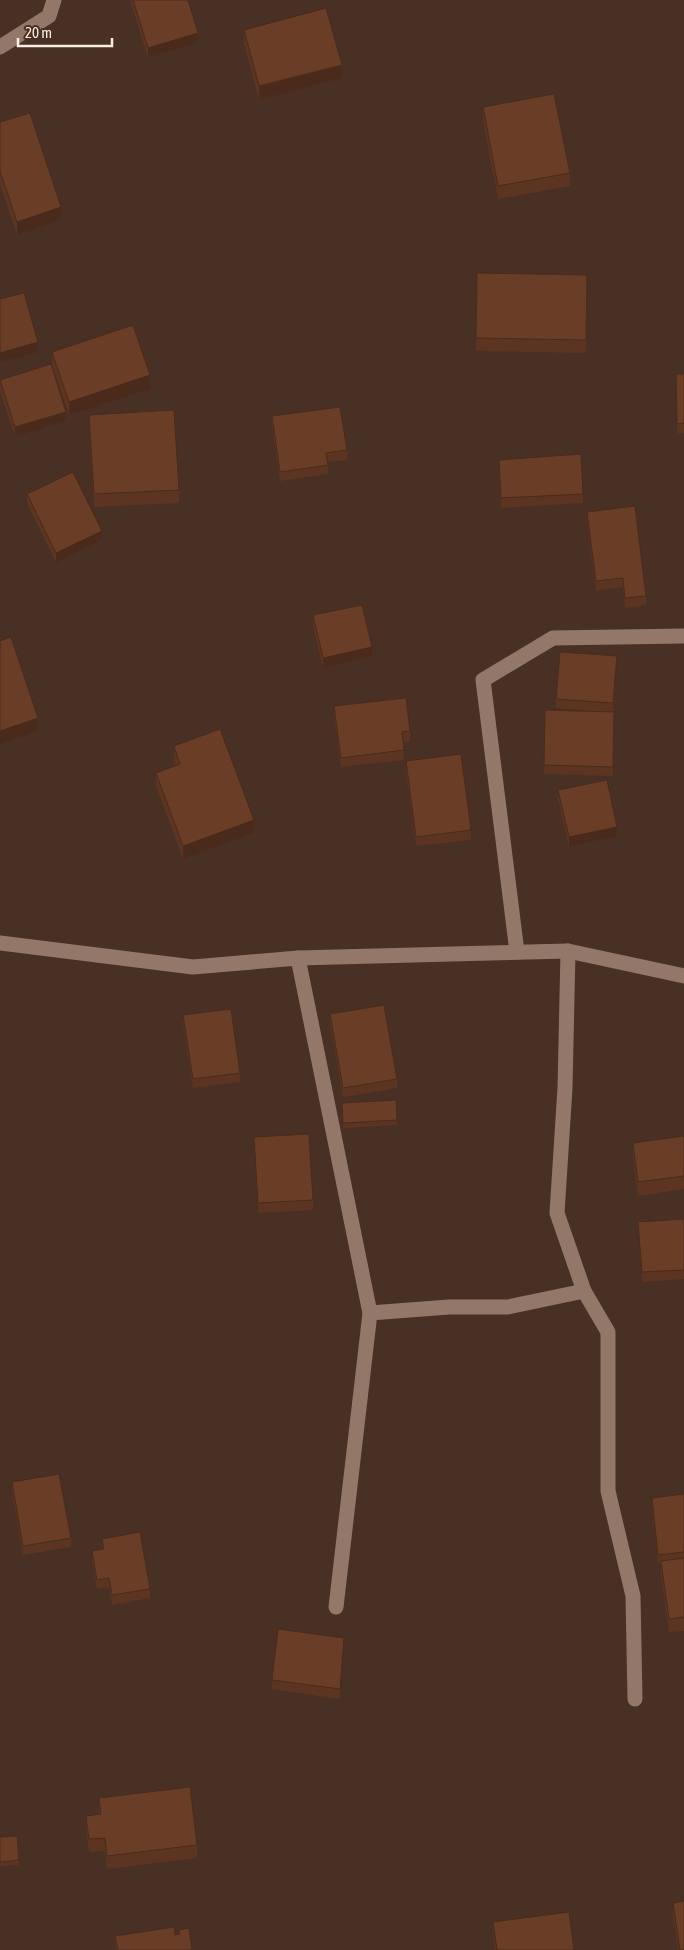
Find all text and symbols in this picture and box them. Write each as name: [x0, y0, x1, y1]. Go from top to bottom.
scale bar: [18, 15, 111, 47]
text: 20 m: [25, 24, 52, 41]

